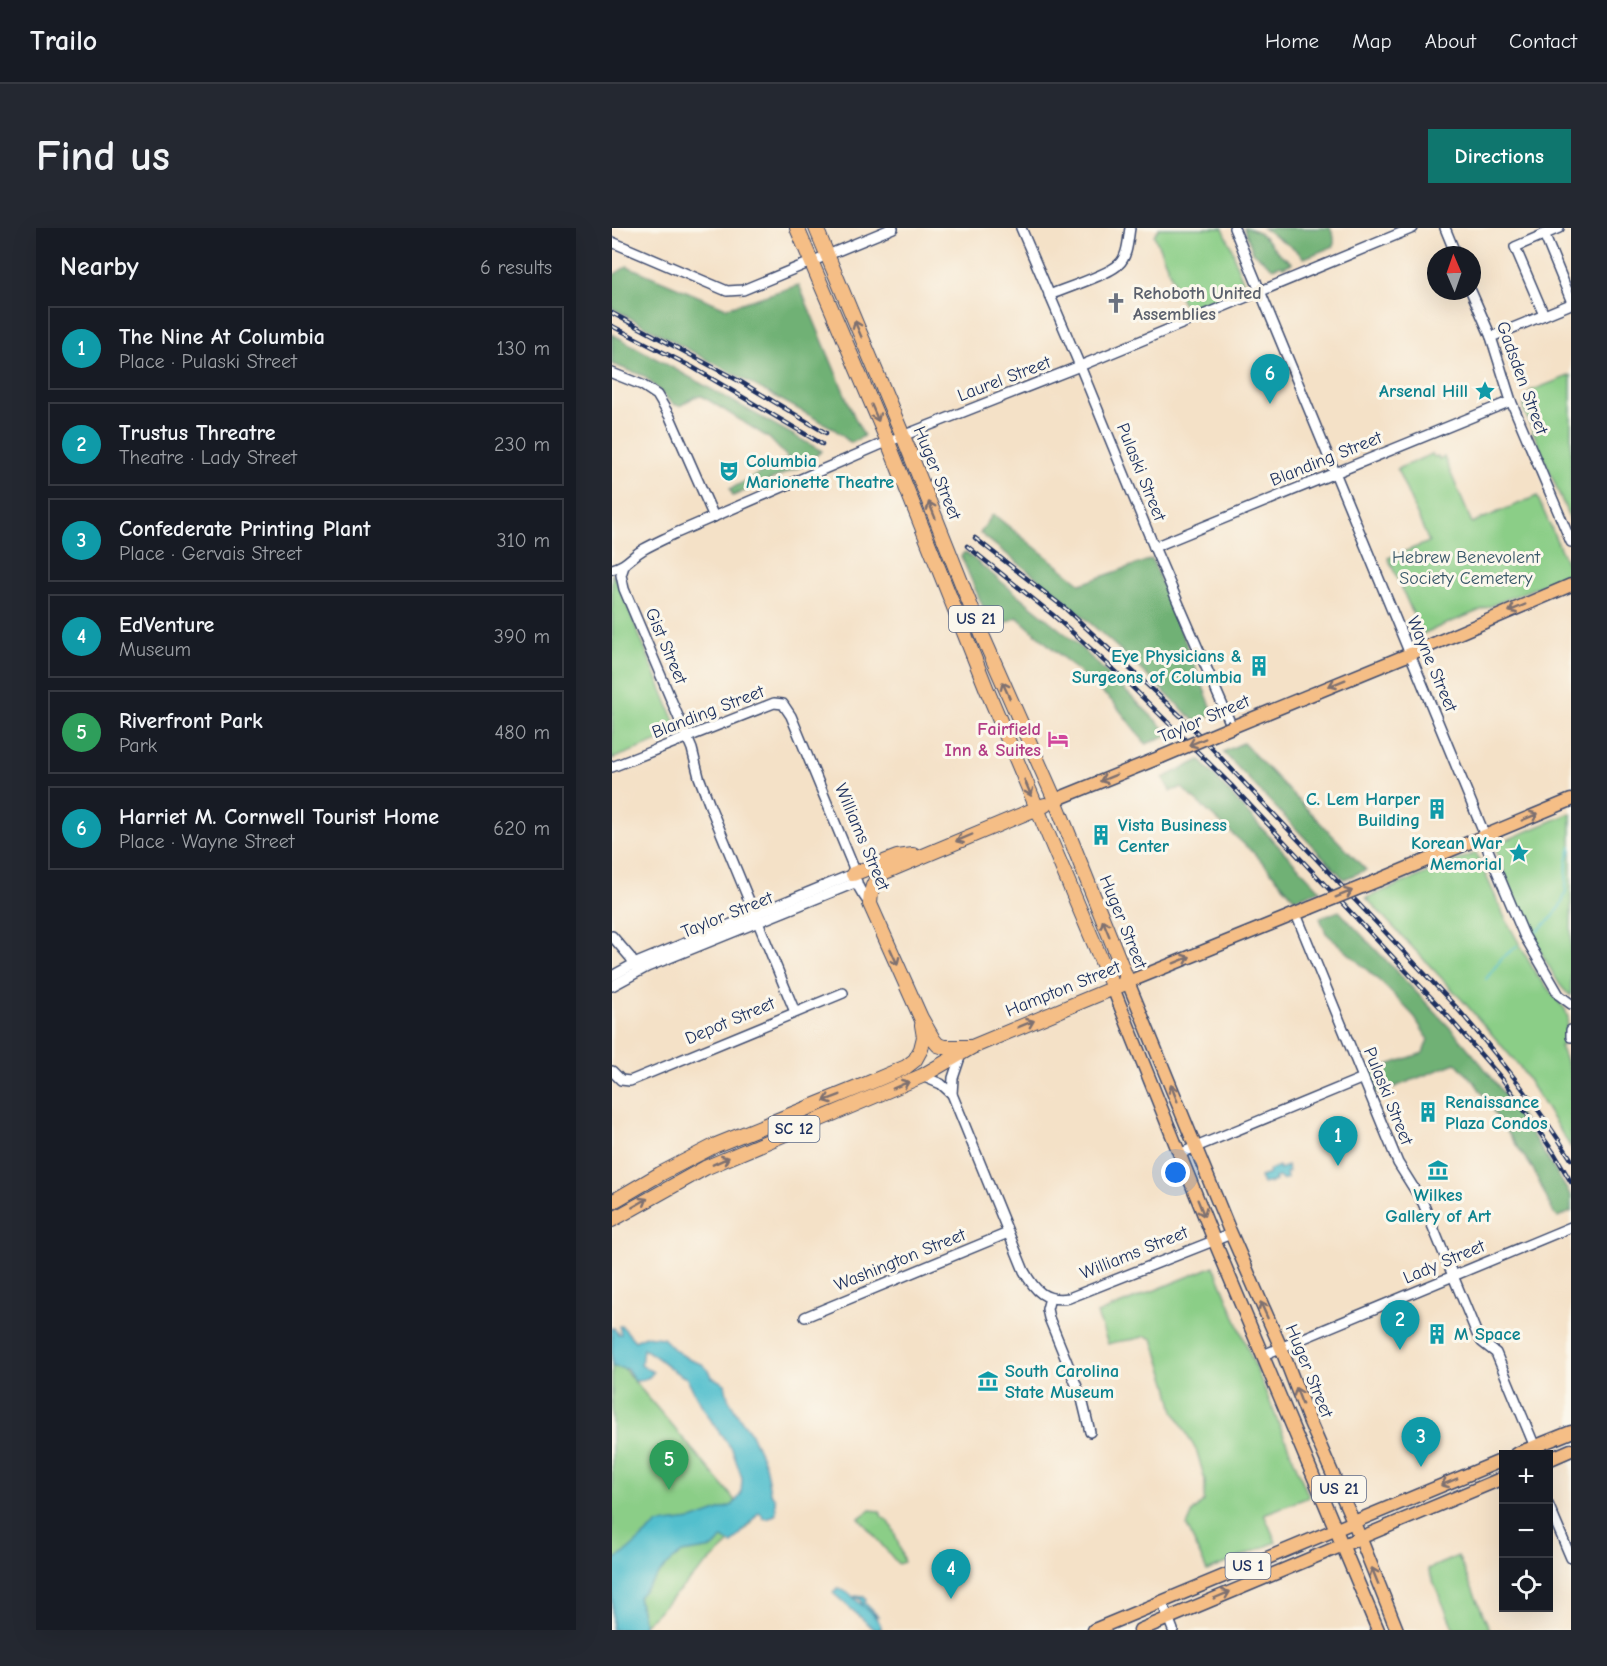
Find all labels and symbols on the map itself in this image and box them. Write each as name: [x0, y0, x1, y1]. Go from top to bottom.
north arrow: [1427, 246, 1481, 300]
place label: Rehoboth United Assemblies: [1133, 283, 1262, 325]
church icon: Rehoboth United Assemblies: [1104, 291, 1128, 315]
street label: Gadsden Street: [1492, 319, 1552, 438]
one-way arrow: [852, 321, 863, 339]
street label: Laurel Street: [954, 351, 1054, 406]
pin: 6: [1250, 354, 1290, 404]
place icon: Arsenal Hill: [1473, 379, 1497, 403]
place label: Arsenal Hill: [1379, 381, 1468, 402]
one-way arrow: [870, 403, 881, 421]
street label: Pulaski Street: [1112, 420, 1171, 525]
street label: Huger Street: [909, 423, 966, 524]
street label: Blanding Street: [1267, 427, 1386, 491]
place label: Columbia Marionette Theatre: [746, 451, 894, 493]
theatre icon: Columbia Marionette Theatre: [717, 459, 741, 483]
one-way arrow: [926, 501, 937, 519]
park label: Hebrew Benevolent Society Cemetery: [1392, 547, 1541, 589]
one-way arrow: [1509, 603, 1527, 614]
street label: Gist Street: [641, 605, 692, 688]
road number: US 21: [949, 606, 1003, 632]
street label: Wayne Street: [1402, 613, 1462, 716]
place label: Eye Physicians & Surgeons of Columbia: [1072, 646, 1242, 688]
building icon: Eye Physicians & Surgeons of Columbia: [1247, 654, 1271, 678]
one-way arrow: [1329, 678, 1347, 689]
street label: Blanding Street: [649, 681, 768, 743]
one-way arrow: [1000, 681, 1012, 699]
street label: Taylor Street: [1155, 690, 1253, 748]
place label: Fairfield Inn & Suites: [945, 719, 1041, 761]
hotel icon: Fairfield Inn & Suites: [1046, 727, 1070, 751]
one-way arrow: [1188, 737, 1206, 748]
one-way arrow: [1100, 774, 1118, 785]
one-way arrow: [1023, 778, 1035, 796]
street label: Williams Street: [830, 780, 894, 895]
place label: C. Lem Harper Building: [1306, 789, 1421, 831]
building icon: C. Lem Harper Building: [1425, 797, 1449, 821]
one-way arrow: [1521, 811, 1539, 822]
place label: Vista Business Center: [1118, 815, 1227, 857]
building icon: Vista Business Center: [1089, 823, 1113, 847]
one-way arrow: [955, 833, 973, 845]
place label: Korean War Memorial: [1411, 833, 1503, 875]
place icon: Korean War Memorial: [1507, 841, 1531, 865]
street label: Huger Street: [1095, 872, 1152, 973]
street label: Taylor Street: [678, 887, 777, 943]
one-way arrow: [1335, 888, 1353, 899]
one-way arrow: [1100, 919, 1111, 937]
one-way arrow: [889, 948, 900, 966]
one-way arrow: [1172, 954, 1191, 965]
street label: Hampton Street: [1003, 956, 1124, 1022]
street label: Depot Street: [682, 992, 779, 1049]
one-way arrow: [1016, 1018, 1035, 1029]
street label: Pulaski Street: [1359, 1044, 1418, 1149]
one-way arrow: [891, 1079, 909, 1090]
one-way arrow: [1168, 1084, 1179, 1103]
place label: Renaissance Plaza Condos: [1445, 1092, 1548, 1134]
one-way arrow: [824, 1093, 842, 1104]
building icon: Renaissance Plaza Condos: [1416, 1100, 1440, 1124]
road number: SC 12: [768, 1116, 819, 1142]
pin: 1: [1318, 1116, 1358, 1166]
one-way arrow: [711, 1155, 729, 1166]
your location: [1161, 1158, 1190, 1187]
museum icon: Wilkes Gallery of Art: [1426, 1158, 1450, 1182]
place label: Wilkes Gallery of Art: [1385, 1185, 1492, 1227]
one-way arrow: [631, 1197, 648, 1209]
one-way arrow: [1197, 1199, 1208, 1217]
street label: Williams Street: [1077, 1222, 1192, 1284]
street label: Washington Street: [831, 1224, 969, 1296]
street label: Lady Street: [1400, 1235, 1489, 1289]
pin: 2: [1380, 1300, 1420, 1350]
one-way arrow: [1258, 1301, 1269, 1319]
street label: Huger Street: [1281, 1321, 1338, 1422]
building icon: M Space: [1425, 1322, 1449, 1346]
place label: M Space: [1454, 1324, 1521, 1345]
place label: South Carolina State Museum: [1005, 1361, 1119, 1403]
museum icon: South Carolina State Museum: [976, 1369, 1000, 1393]
one-way arrow: [1293, 1387, 1304, 1406]
pin: 3: [1402, 1418, 1440, 1467]
pin: 5: [650, 1440, 688, 1490]
road number: US 21: [1312, 1476, 1366, 1502]
one-way arrow: [1441, 1477, 1459, 1488]
pin: 4: [932, 1550, 970, 1599]
road number: US 1: [1226, 1553, 1270, 1579]
one-way arrow: [1369, 1567, 1380, 1585]
one-way arrow: [1212, 1589, 1231, 1600]

